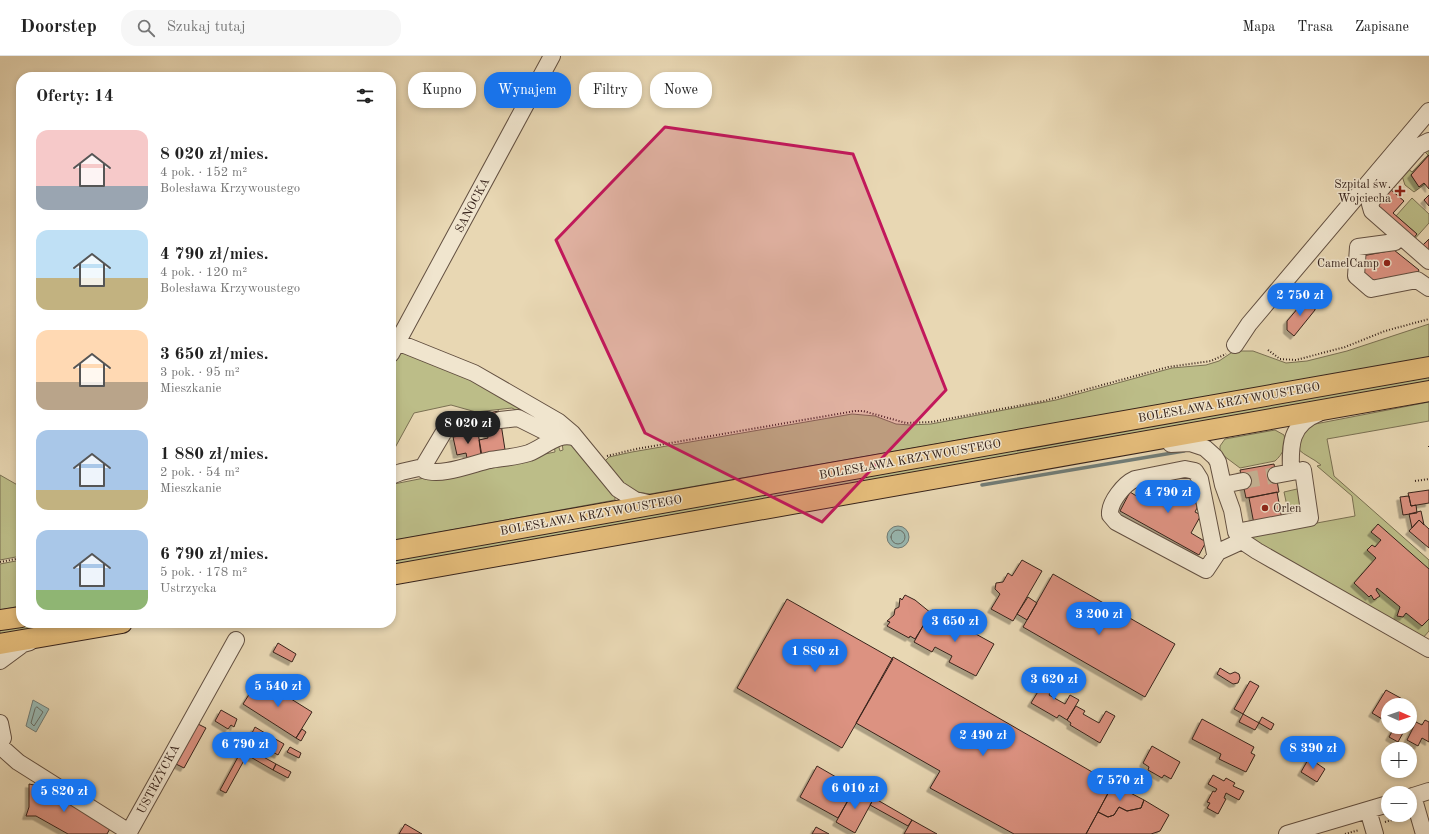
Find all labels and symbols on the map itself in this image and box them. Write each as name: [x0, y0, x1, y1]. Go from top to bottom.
street label: SANOCKA: [453, 176, 492, 235]
place label: Szpital św. Wojciecha: [1334, 179, 1391, 205]
marker: Szpital św. Wojciecha: [1394, 185, 1406, 197]
place label: CamelCamp: [1317, 258, 1379, 270]
marker: CamelCamp: [1382, 258, 1392, 268]
pin: 2 750 zł: [1259, 283, 1341, 317]
street label: BOLESŁAWA KRZYWOUSTEGO: [1137, 381, 1321, 425]
pin: 8 020 zł: [427, 411, 509, 445]
street label: BOLESŁAWA KRZYWOUSTEGO: [818, 438, 1002, 482]
pin: 4 790 zł: [1127, 480, 1209, 514]
street label: BOLESŁAWA KRZYWOUSTEGO: [499, 494, 683, 538]
marker: Orlen: [1260, 503, 1270, 513]
place label: Orlen: [1273, 503, 1302, 515]
pin: 3 200 zł: [1058, 602, 1140, 636]
pin: 3 650 zł: [914, 609, 996, 643]
pin: 1 880 zł: [774, 639, 856, 673]
pin: 3 620 zł: [1013, 667, 1095, 701]
pin: 5 540 zł: [237, 674, 319, 708]
north arrow: [1381, 698, 1417, 734]
pin: 2 490 zł: [942, 723, 1024, 757]
pin: 6 790 zł: [204, 732, 286, 766]
pin: 8 390 zł: [1272, 736, 1354, 770]
street label: USTRZYCKA: [136, 743, 182, 816]
pin: 7 570 zł: [1079, 768, 1161, 802]
pin: 6 010 zł: [814, 776, 896, 810]
pin: 5 820 zł: [23, 779, 105, 813]

